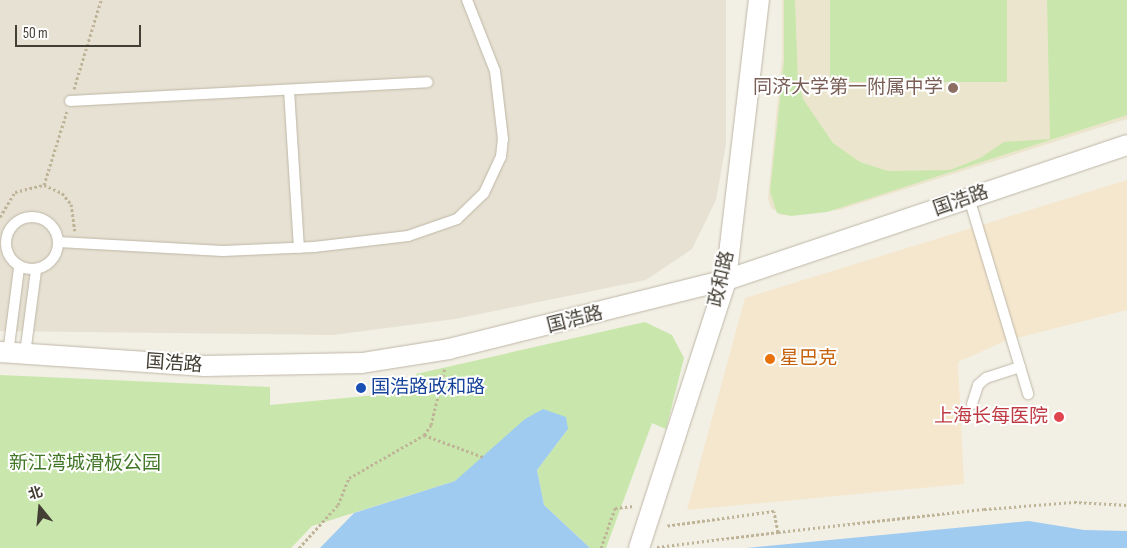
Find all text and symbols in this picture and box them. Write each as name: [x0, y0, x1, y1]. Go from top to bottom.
scale bar: [18, 15, 144, 47]
text: 50 m: [23, 24, 48, 43]
place label: 同济大学第一附属中学: [753, 77, 943, 99]
marker: 同济大学第一附属中学: [947, 82, 959, 94]
street label: 国浩路: [930, 181, 992, 221]
street label: 政和路: [704, 249, 740, 309]
street label: 国浩路: [545, 302, 605, 338]
place label: 星巴克: [780, 348, 837, 370]
street label: 国浩路: [145, 351, 203, 377]
marker: 星巴克: [764, 353, 776, 365]
place label: 国浩路政和路: [371, 377, 485, 399]
marker: 国浩路政和路: [355, 382, 367, 394]
place label: 上海长每医院: [934, 406, 1048, 428]
marker: 上海长每医院: [1052, 410, 1066, 424]
park label: 新江湾城滑板公园: [9, 453, 161, 475]
north arrow: [15, 483, 65, 533]
text: 北: [26, 483, 45, 503]

